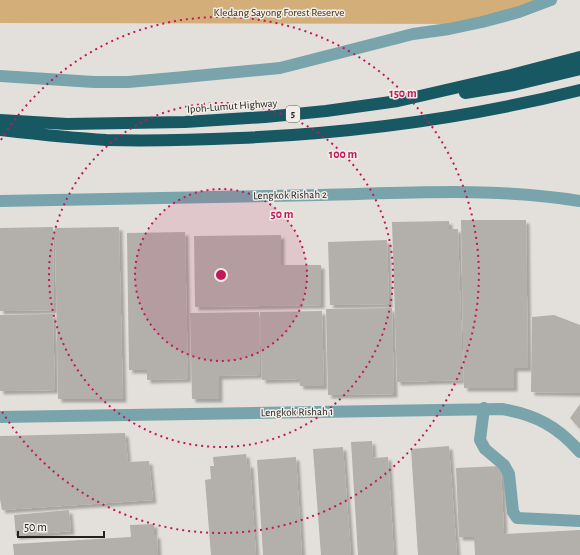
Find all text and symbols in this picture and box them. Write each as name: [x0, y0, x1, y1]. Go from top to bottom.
park label: Kledang Sayong Forest Reserve: [214, 7, 344, 18]
text: 150 m: [389, 87, 417, 99]
street label: Ipoh-Lumut Highway: [186, 97, 278, 115]
road number: 5: [286, 106, 300, 122]
text: 100 m: [329, 148, 357, 160]
street label: Lengkok Rishah 2: [253, 189, 327, 201]
text: 50 m: [271, 208, 294, 220]
centre of rings: [214, 268, 228, 282]
street label: Lengkok Rishah 1: [261, 406, 333, 418]
scale bar: [18, 513, 104, 539]
text: 50 m: [24, 521, 47, 533]

